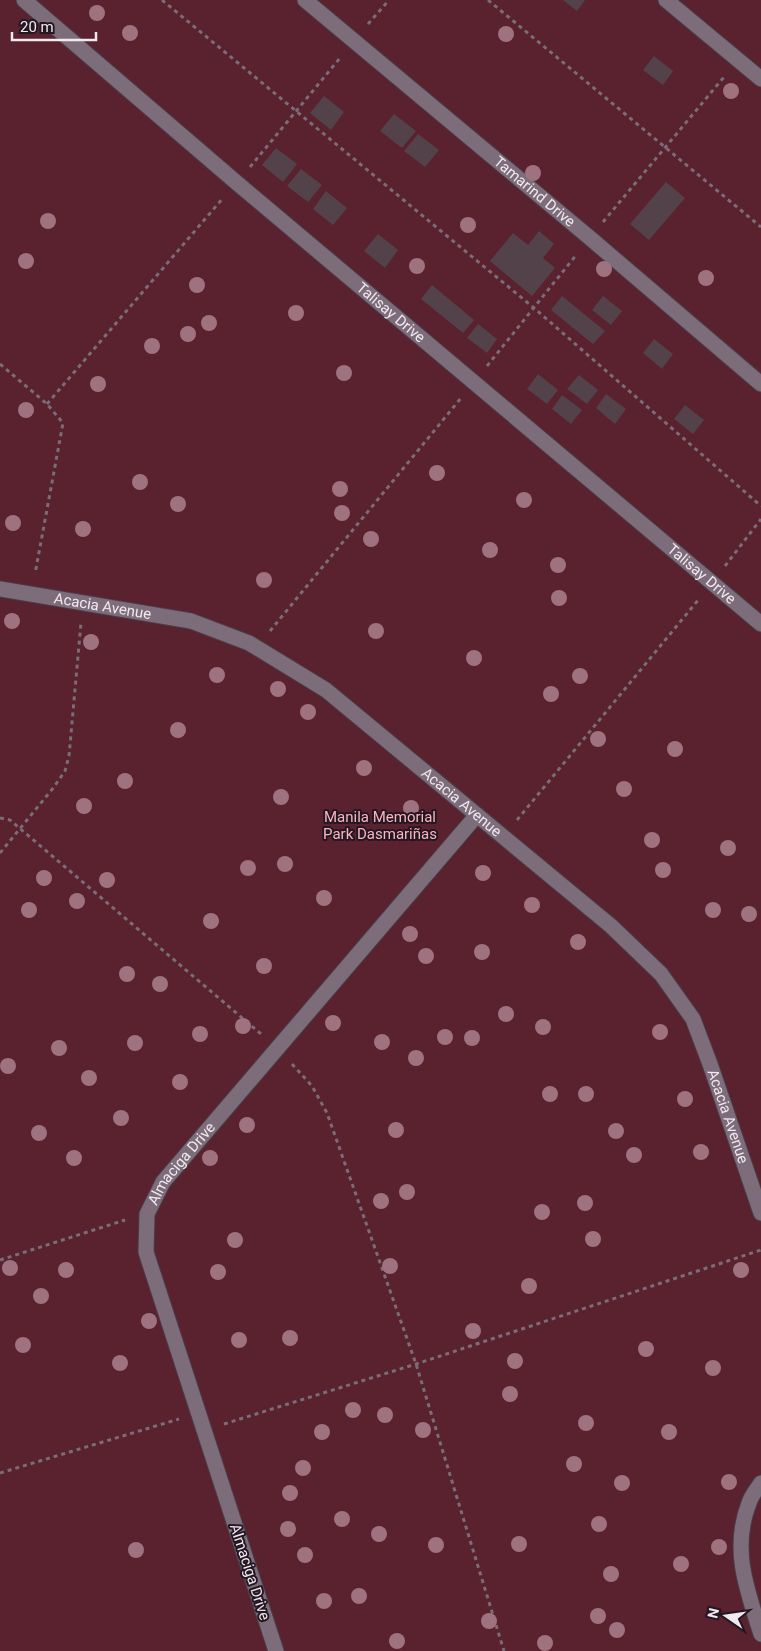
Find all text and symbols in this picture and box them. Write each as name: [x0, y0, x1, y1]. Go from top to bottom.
scale bar: [12, 10, 96, 42]
text: 20 m: [20, 18, 54, 36]
street label: Tamarind Drive: [490, 153, 579, 231]
street label: Talisay Drive: [353, 279, 429, 346]
street label: Talisay Drive: [664, 540, 740, 608]
street label: Acacia Avenue: [53, 589, 153, 623]
street label: Acacia Avenue: [418, 764, 505, 841]
park label: Manila Memorial Park Dasmariñas: [323, 808, 437, 843]
street label: Acacia Avenue: [704, 1067, 752, 1166]
street label: Almaciga Drive: [144, 1119, 219, 1208]
street label: Almaciga Drive: [226, 1522, 274, 1622]
north arrow: [701, 1591, 751, 1641]
text: N: [704, 1606, 722, 1620]

